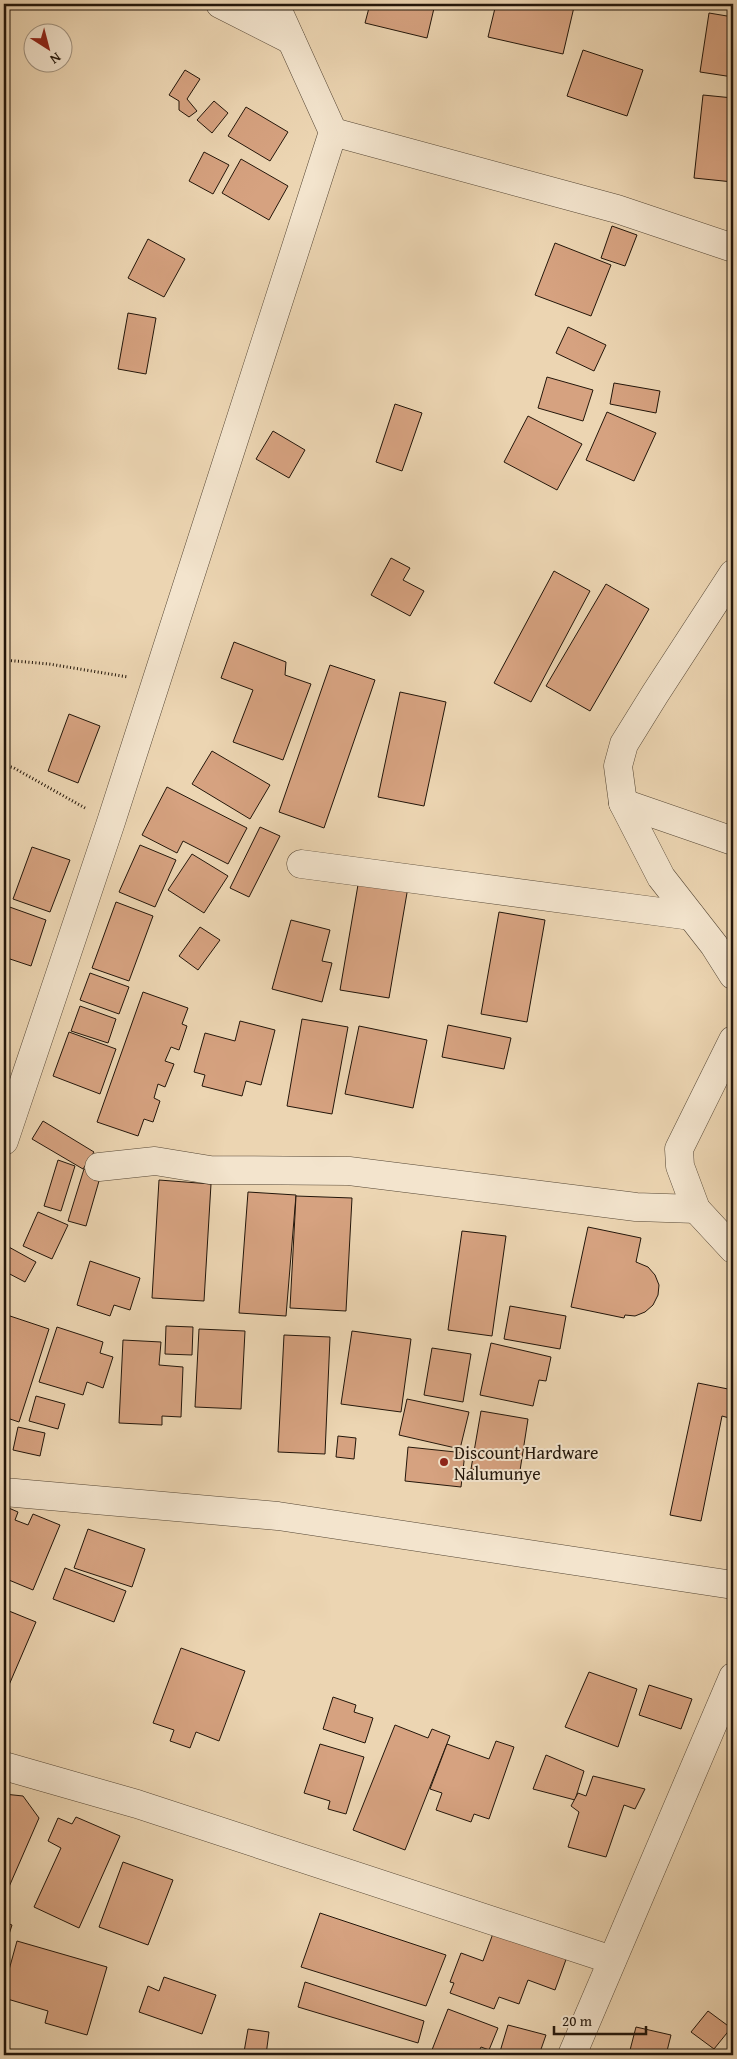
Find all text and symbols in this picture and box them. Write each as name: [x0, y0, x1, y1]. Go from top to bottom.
north arrow: [22, 22, 72, 72]
text: N: [45, 48, 65, 70]
place label: Discount Hardware Nalumunye: [454, 1439, 598, 1487]
marker: Discount Hardware Nalumunye: [438, 1456, 450, 1468]
scale bar: [554, 2004, 647, 2036]
text: 20 m: [562, 2010, 593, 2031]

